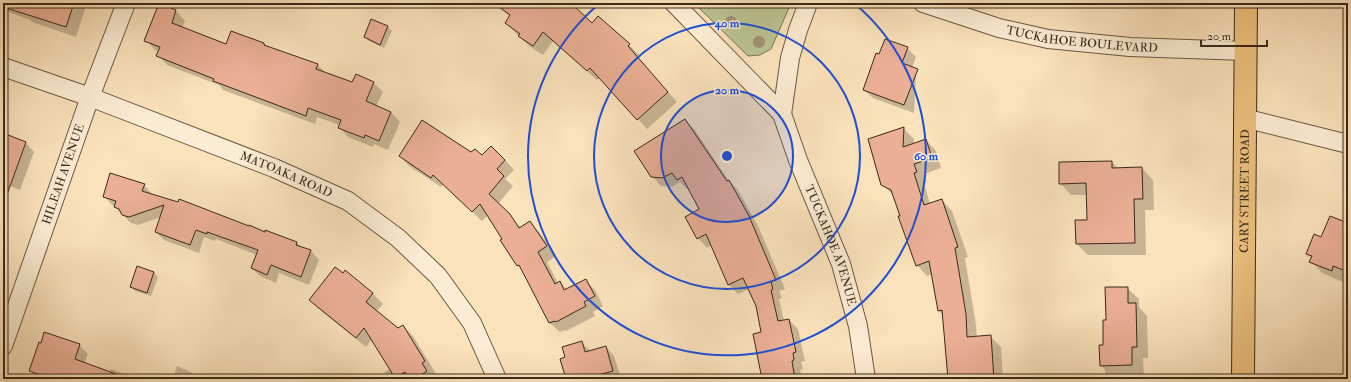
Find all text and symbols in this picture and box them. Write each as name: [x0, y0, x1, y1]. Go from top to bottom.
text: 40 m: [714, 16, 740, 31]
street label: TUCKAHOE BOULEVARD: [1005, 22, 1158, 55]
scale bar: [1201, 22, 1267, 48]
text: 20 m: [1207, 29, 1232, 44]
text: 20 m: [715, 83, 740, 98]
street label: HILEAH AVENUE: [39, 122, 88, 226]
street label: CARY STREET ROAD: [1237, 129, 1252, 253]
street label: MATOAKA ROAD: [238, 148, 335, 201]
centre of rings: [720, 149, 734, 163]
text: 60 m: [914, 149, 939, 164]
street label: TUCKAHOE AVENUE: [802, 183, 860, 308]

